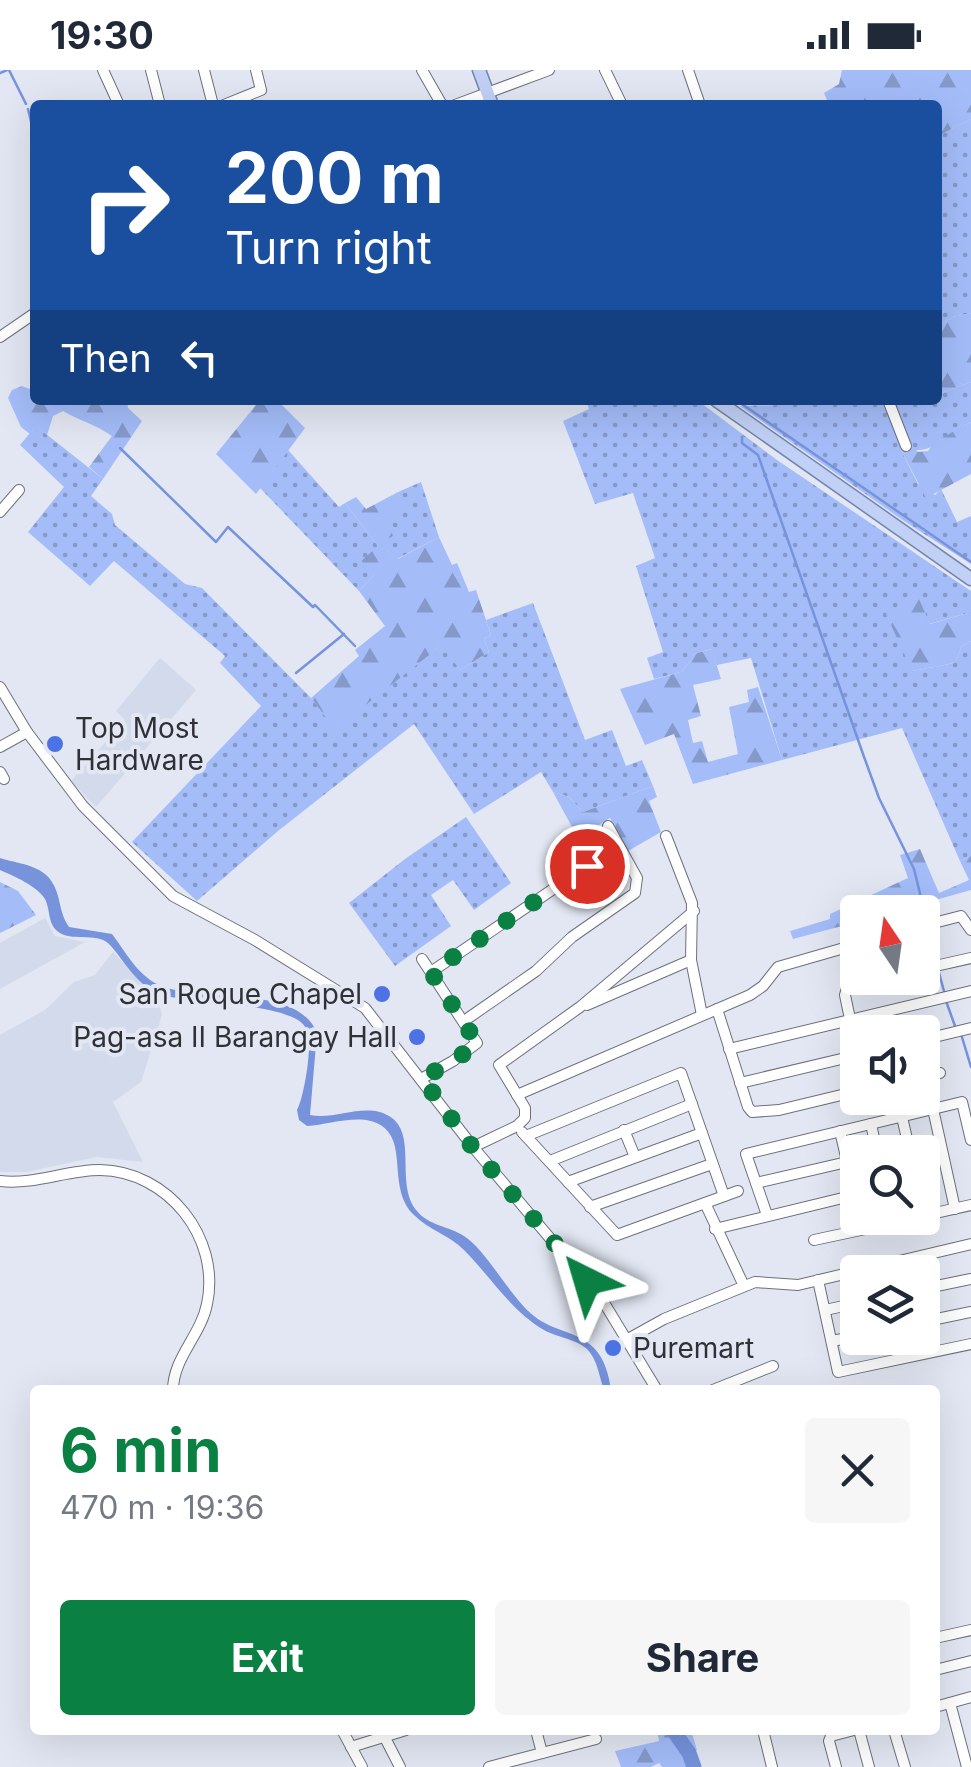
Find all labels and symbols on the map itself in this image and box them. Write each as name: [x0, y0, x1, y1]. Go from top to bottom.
place label: Top Most Hardware: [75, 711, 204, 777]
marker: Top Most Hardware: [44, 733, 66, 755]
pin: [545, 824, 630, 909]
north arrow: [840, 895, 940, 995]
place label: San Roque Chapel: [119, 977, 362, 1011]
marker: San Roque Chapel: [371, 983, 393, 1005]
place label: Pag-asa II Barangay Hall: [73, 1020, 397, 1054]
marker: Pag-asa II Barangay Hall: [406, 1026, 428, 1048]
position arrow: [535, 1229, 639, 1333]
place label: Puremart: [633, 1331, 754, 1365]
marker: Puremart: [602, 1337, 624, 1359]

